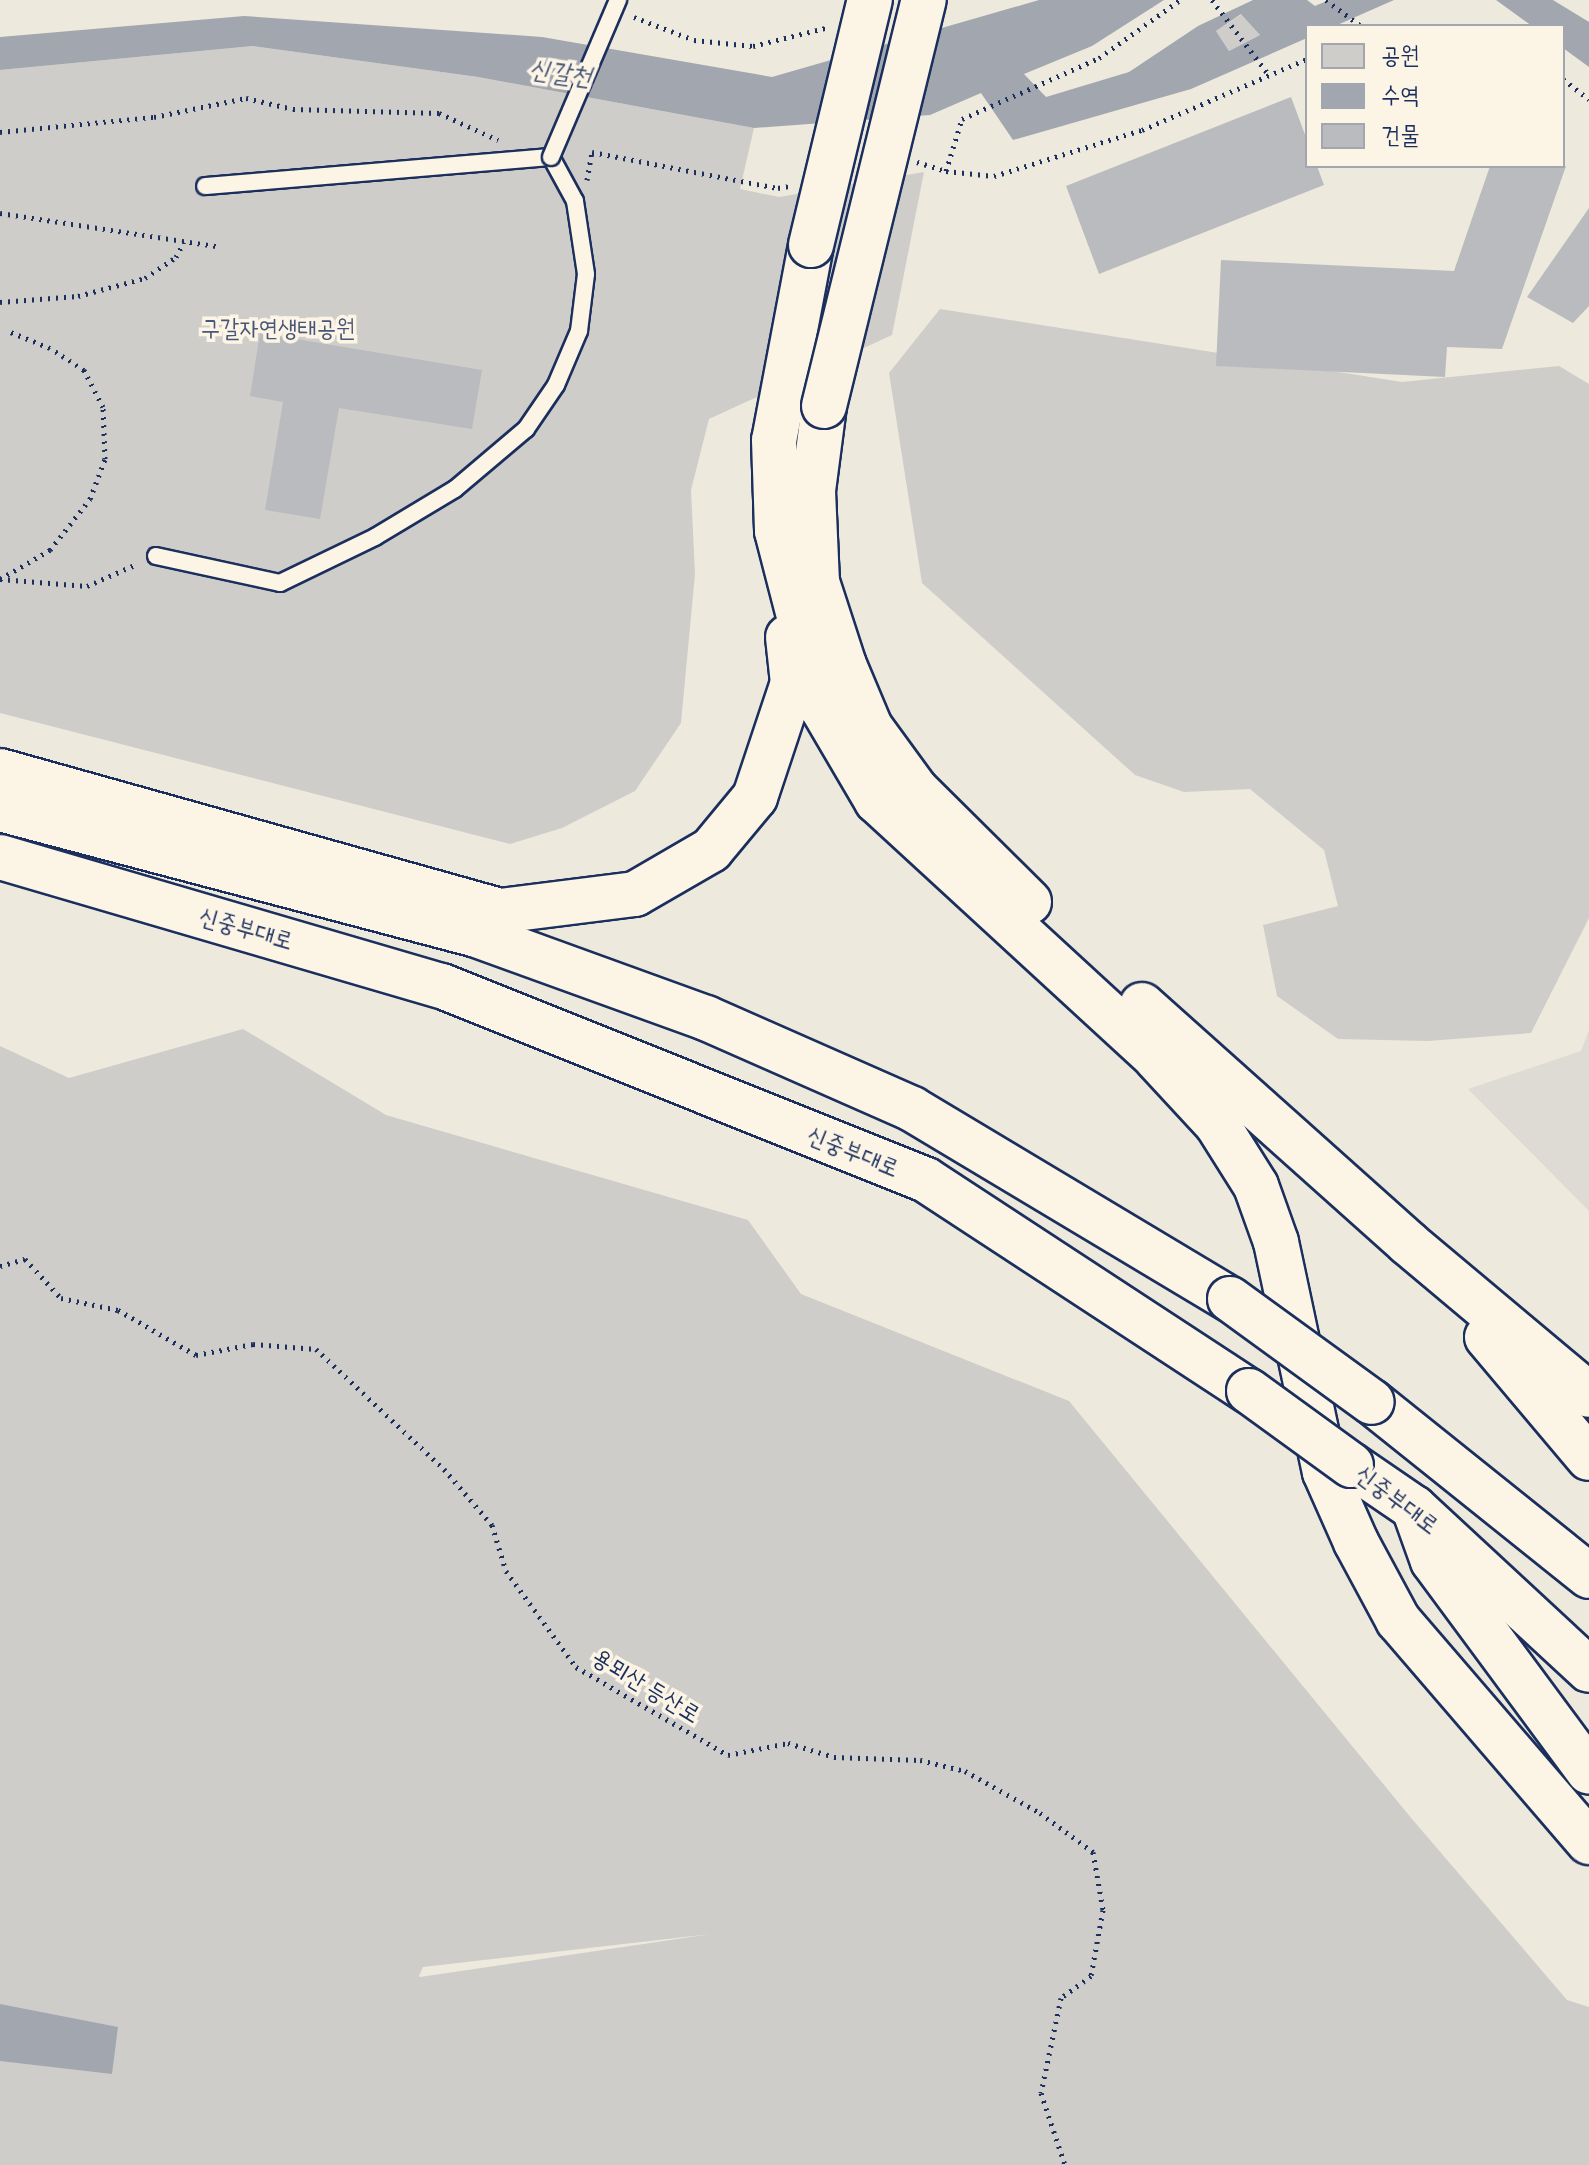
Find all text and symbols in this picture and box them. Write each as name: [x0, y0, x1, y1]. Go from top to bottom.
legend: [1305, 24, 1565, 168]
text: 공원: [1381, 41, 1420, 70]
water label: 신갈천: [527, 54, 593, 94]
text: 수역: [1381, 81, 1420, 110]
text: 건물: [1381, 121, 1420, 150]
park label: 구갈자연생태공원: [201, 315, 355, 343]
street label: 신중부대로: [196, 902, 296, 956]
street label: 신중부대로: [803, 1121, 903, 1183]
street label: 신중부대로: [1350, 1459, 1444, 1541]
street label: 용뫼산 등산로: [587, 1642, 705, 1730]

